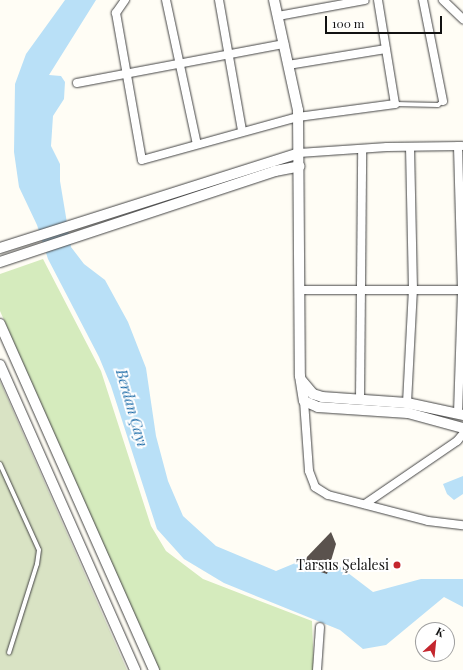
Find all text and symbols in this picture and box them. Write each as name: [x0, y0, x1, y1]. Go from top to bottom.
scale bar: [327, 8, 444, 34]
text: 100 m: [332, 15, 364, 31]
water label: Berdan Çayı: [112, 367, 152, 449]
place label: Tarsus Şelalesi: [296, 557, 389, 573]
marker: Tarsus Şelalesi: [392, 560, 402, 570]
north arrow: [415, 622, 455, 662]
text: K: [433, 623, 447, 640]

